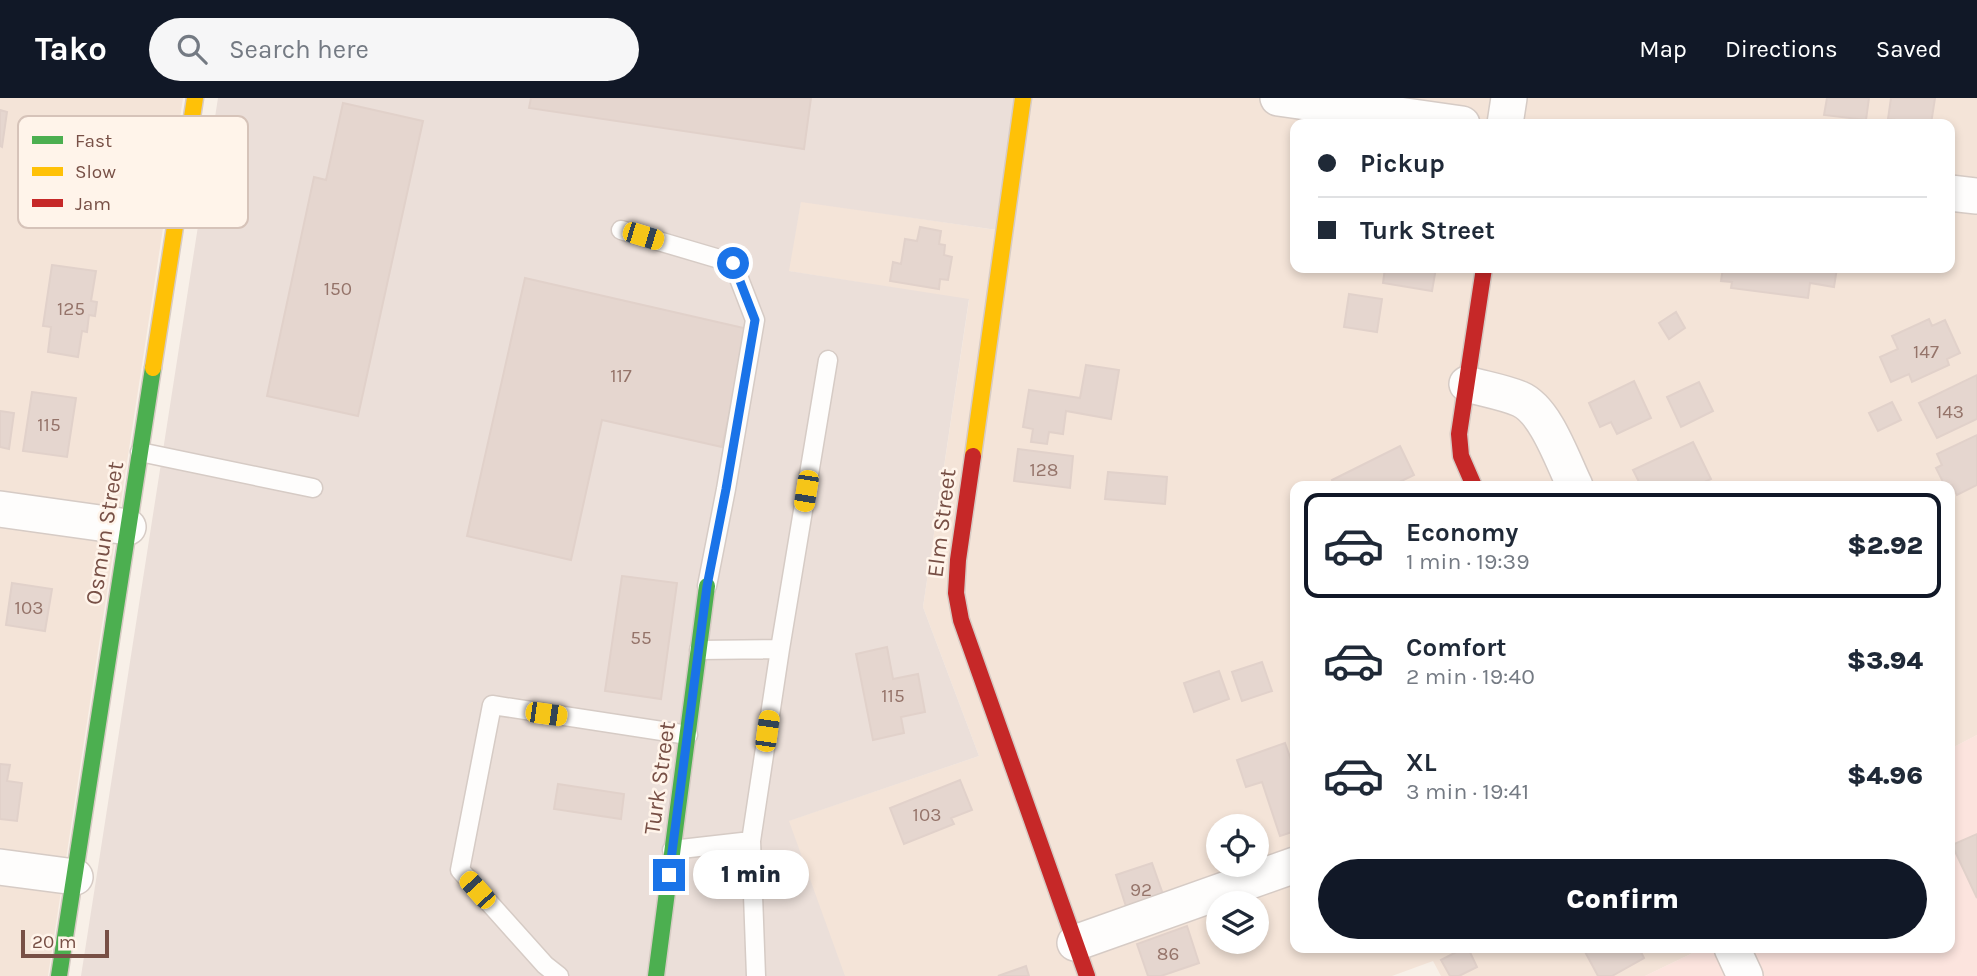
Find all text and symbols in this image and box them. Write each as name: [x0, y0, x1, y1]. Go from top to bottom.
search box: [149, 18, 639, 81]
text: Tako: [35, 30, 107, 68]
icon: search: [173, 30, 211, 68]
text: Search here: [229, 34, 369, 65]
text: Map: [1639, 35, 1687, 63]
text: Directions: [1725, 35, 1838, 63]
text: Saved: [1876, 35, 1942, 63]
legend: [18, 116, 248, 228]
text: Fast: [75, 130, 112, 152]
text: Pickup: [1360, 148, 1445, 179]
text: Slow: [75, 161, 116, 183]
text: Jam: [75, 193, 111, 215]
text: Turk Street: [1360, 215, 1495, 246]
car: [620, 220, 667, 252]
route start: [717, 247, 749, 279]
house number: 150: [324, 278, 352, 300]
house number: 125: [57, 298, 85, 320]
house number: 147: [1913, 341, 1939, 363]
house number: 117: [610, 365, 632, 387]
house number: 143: [1936, 401, 1964, 423]
house number: 115: [37, 414, 61, 436]
street label: Osmun Street: [80, 459, 129, 607]
house number: 128: [1030, 459, 1058, 481]
street label: Elm Street: [921, 467, 962, 579]
car: [793, 469, 820, 513]
icon: car: [1322, 514, 1385, 577]
text: Economy: [1406, 517, 1518, 548]
text: $2.92: [1847, 530, 1923, 561]
text: 1 min · 19:39: [1406, 548, 1530, 575]
house number: 103: [15, 597, 43, 619]
house number: 55: [630, 627, 652, 649]
icon: car: [1322, 629, 1385, 692]
text: Comfort: [1406, 632, 1507, 663]
text: $3.94: [1847, 645, 1923, 676]
text: 2 min · 19:40: [1406, 663, 1535, 690]
house number: 115: [881, 685, 905, 707]
car: [524, 701, 569, 727]
car: [754, 709, 781, 753]
street label: Turk Street: [638, 720, 681, 836]
icon: car: [1322, 744, 1385, 807]
text: XL: [1406, 747, 1437, 778]
text: $4.96: [1847, 760, 1923, 791]
text: 3 min · 19:41: [1406, 778, 1529, 805]
house number: 103: [913, 804, 941, 826]
map controls: [1206, 814, 1269, 954]
button: locate: [1206, 814, 1269, 877]
callout: 1 min: [694, 850, 809, 900]
route end: [653, 859, 685, 891]
button: Confirm: [1318, 859, 1927, 939]
text: 1 min: [721, 861, 781, 888]
car: [456, 867, 499, 913]
house number: 92: [1130, 879, 1152, 901]
button: layers: [1206, 891, 1269, 954]
scale bar: [21, 927, 108, 959]
text: 20 m: [32, 931, 77, 953]
house number: 86: [1157, 943, 1179, 965]

